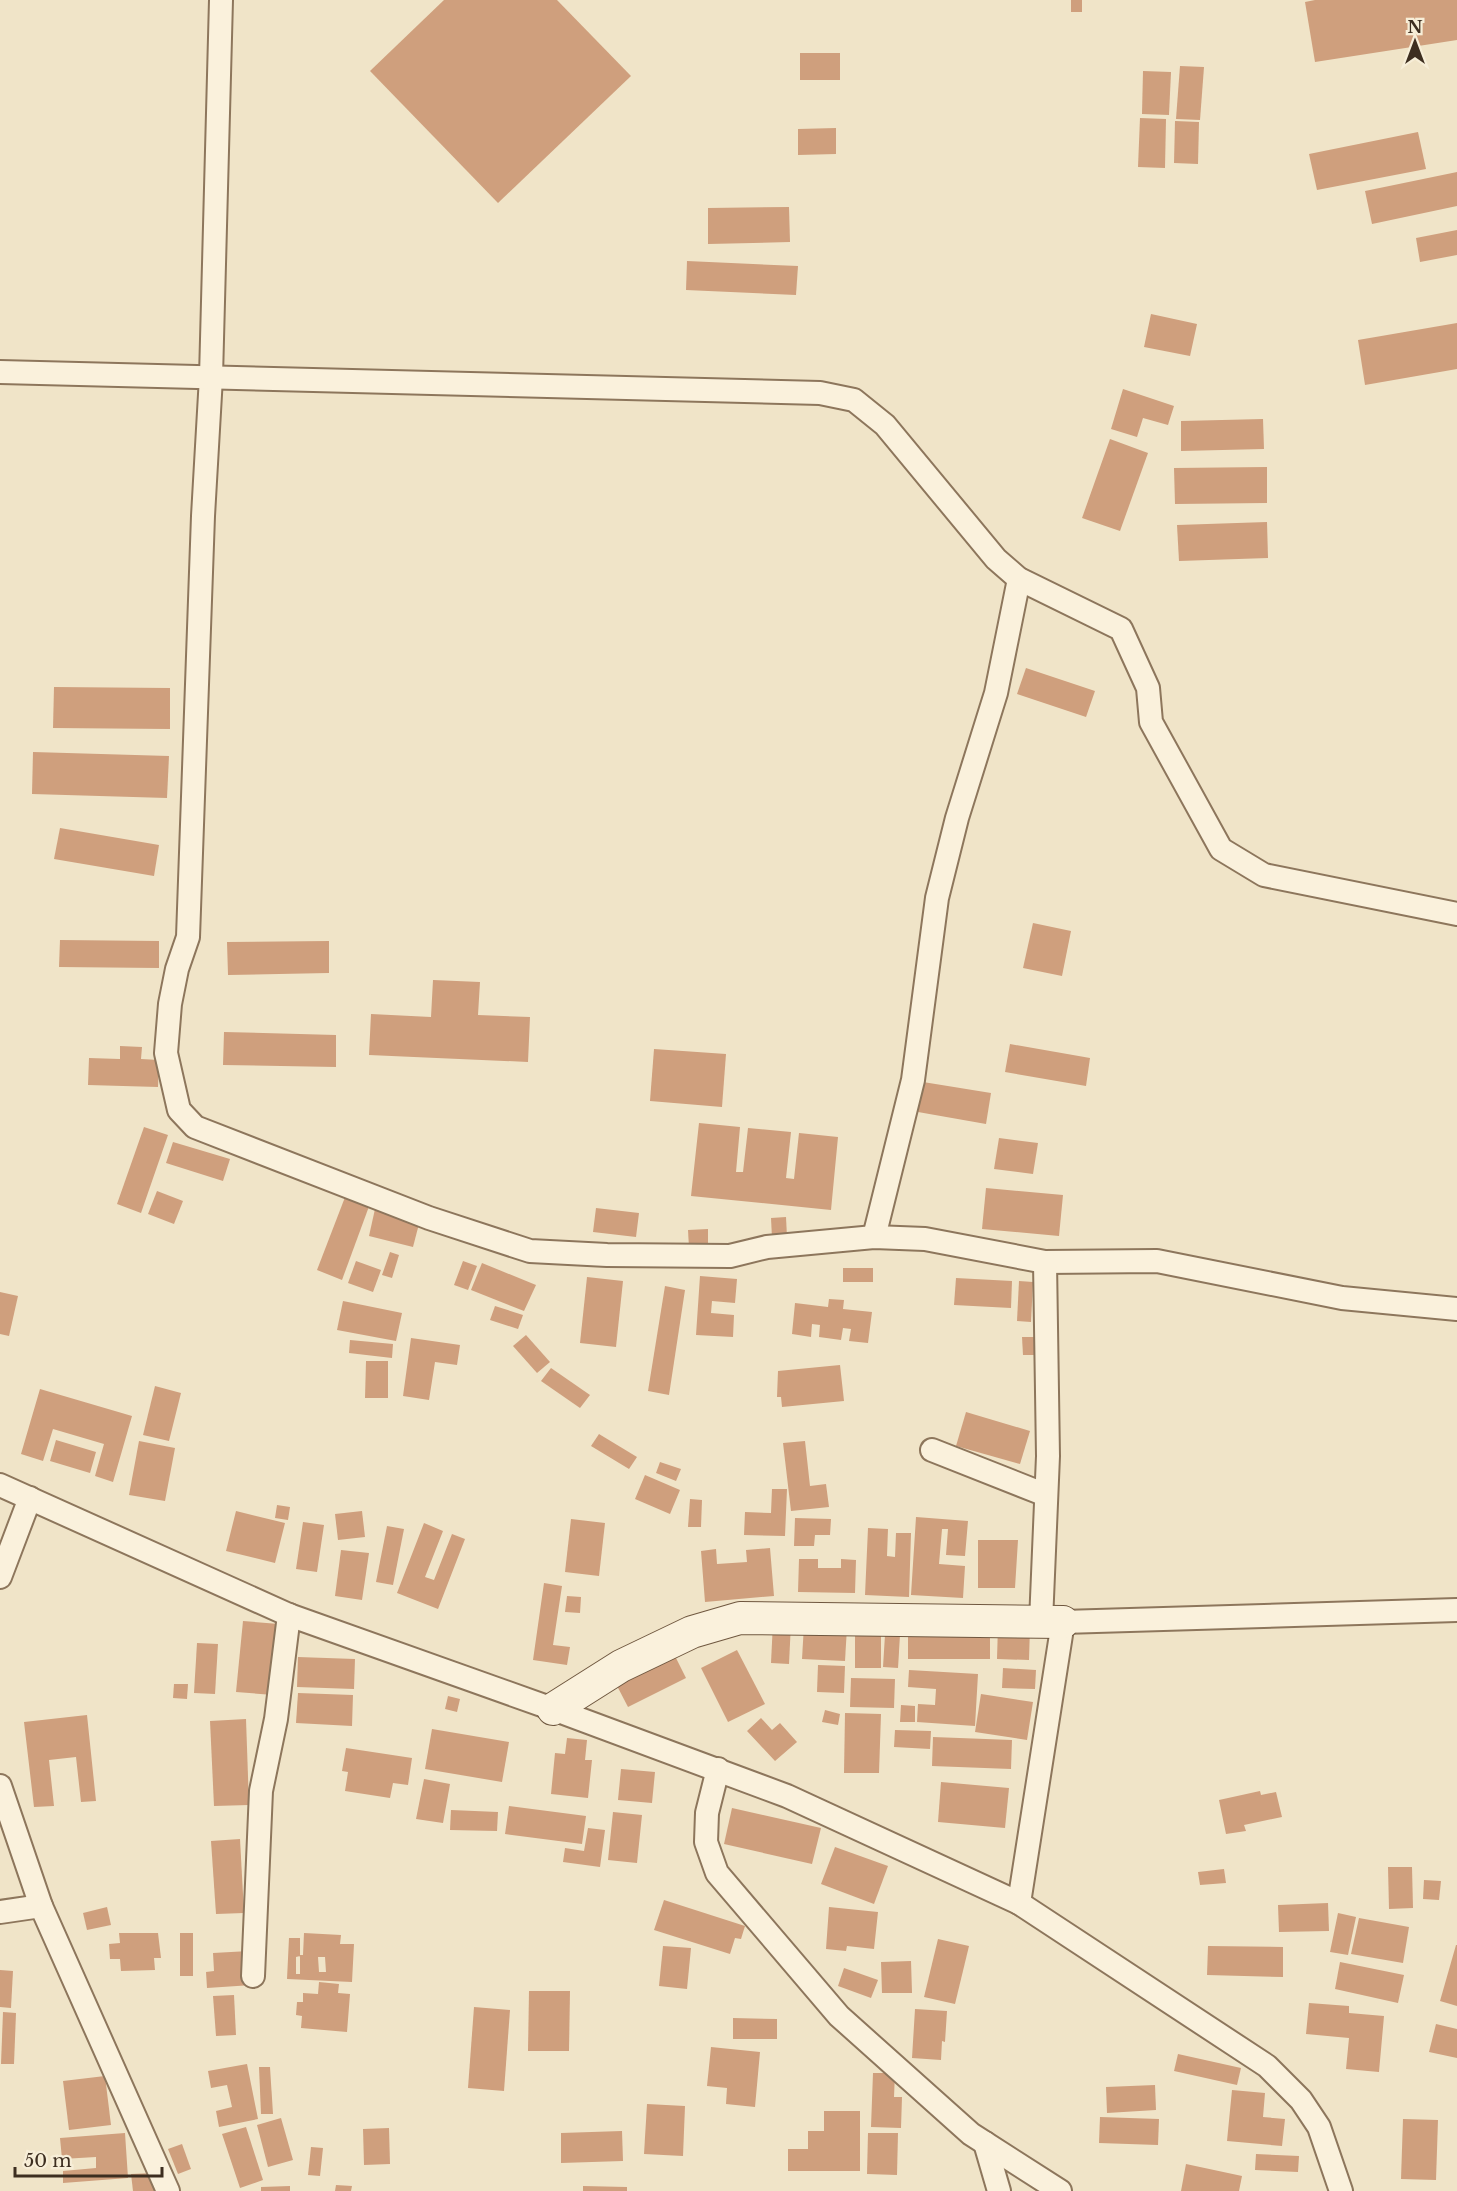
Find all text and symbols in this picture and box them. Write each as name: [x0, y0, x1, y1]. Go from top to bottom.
north arrow: [1385, 12, 1445, 72]
text: N: [1407, 17, 1423, 37]
scale bar: [15, 2140, 162, 2178]
text: 50 m: [24, 2150, 72, 2172]

